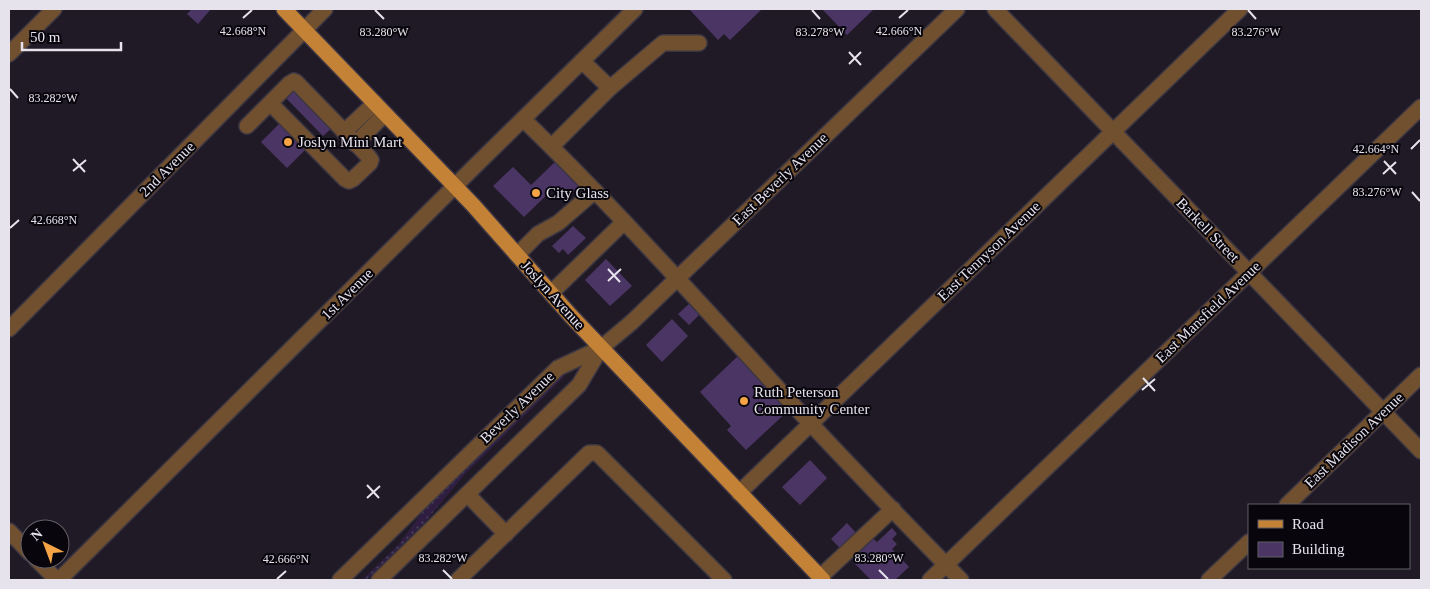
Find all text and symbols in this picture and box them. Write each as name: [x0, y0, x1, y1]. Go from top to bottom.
scale bar: [22, 20, 121, 52]
text: 42.668°N: [220, 24, 267, 38]
text: 42.666°N: [876, 24, 923, 38]
text: 83.280°W: [359, 25, 409, 39]
text: 83.278°W: [795, 25, 845, 39]
text: 83.276°W: [1231, 25, 1281, 39]
text: 50 m: [30, 29, 61, 45]
text: 83.282°W: [28, 91, 78, 105]
street label: East Beverly Avenue: [729, 129, 831, 228]
place label: Joslyn Mini Mart: [298, 134, 403, 150]
marker: Joslyn Mini Mart: [282, 136, 294, 148]
street label: 2nd Avenue: [136, 138, 198, 200]
text: 42.664°N: [1353, 142, 1400, 156]
place label: City Glass: [546, 185, 609, 201]
text: 83.276°W: [1352, 185, 1402, 199]
marker: City Glass: [530, 187, 542, 199]
street label: Barkell Street: [1173, 195, 1243, 266]
street label: East Tennyson Avenue: [935, 198, 1044, 304]
text: 42.668°N: [31, 213, 78, 227]
street label: Joslyn Avenue: [518, 257, 588, 333]
street label: East Mansfield Avenue: [1152, 258, 1264, 366]
street label: 1st Avenue: [318, 265, 376, 323]
street label: Beverly Avenue: [477, 368, 557, 446]
place label: Ruth Peterson Community Center: [754, 384, 869, 417]
street label: East Madison Avenue: [1301, 389, 1407, 491]
marker: Ruth Peterson Community Center: [738, 395, 750, 407]
legend: [1248, 504, 1410, 569]
text: Road: [1292, 516, 1324, 532]
north arrow: [20, 519, 70, 569]
text: N: [28, 526, 45, 544]
text: Building: [1292, 541, 1345, 557]
text: 83.282°W: [418, 551, 468, 565]
text: 83.280°W: [854, 551, 904, 565]
text: 42.666°N: [263, 552, 310, 566]

